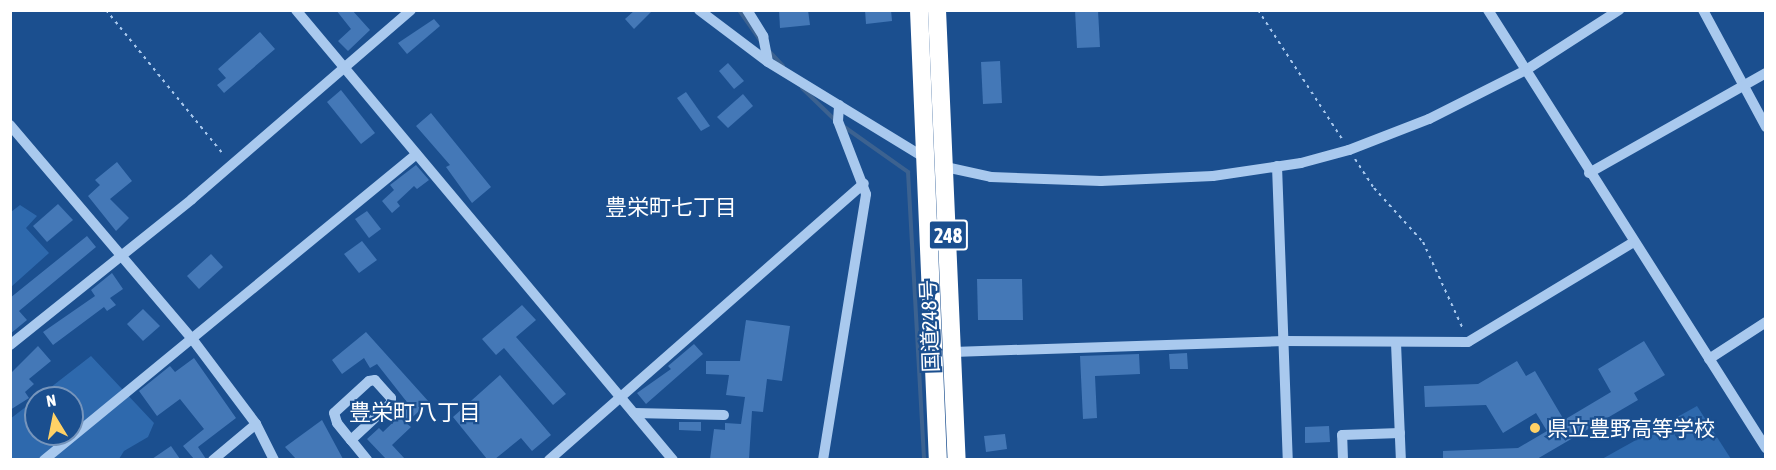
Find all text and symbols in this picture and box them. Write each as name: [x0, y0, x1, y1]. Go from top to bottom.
district label: 豊栄町七丁目: [605, 195, 737, 221]
road number: 248: [927, 218, 969, 252]
street label: 国道248号: [915, 279, 943, 373]
north arrow: [24, 386, 84, 446]
text: N: [45, 391, 57, 410]
district label: 豊栄町八丁目: [349, 400, 481, 426]
place label: 県立豊野高等学校: [1547, 415, 1715, 441]
marker: 県立豊野高等学校: [1528, 421, 1542, 435]

